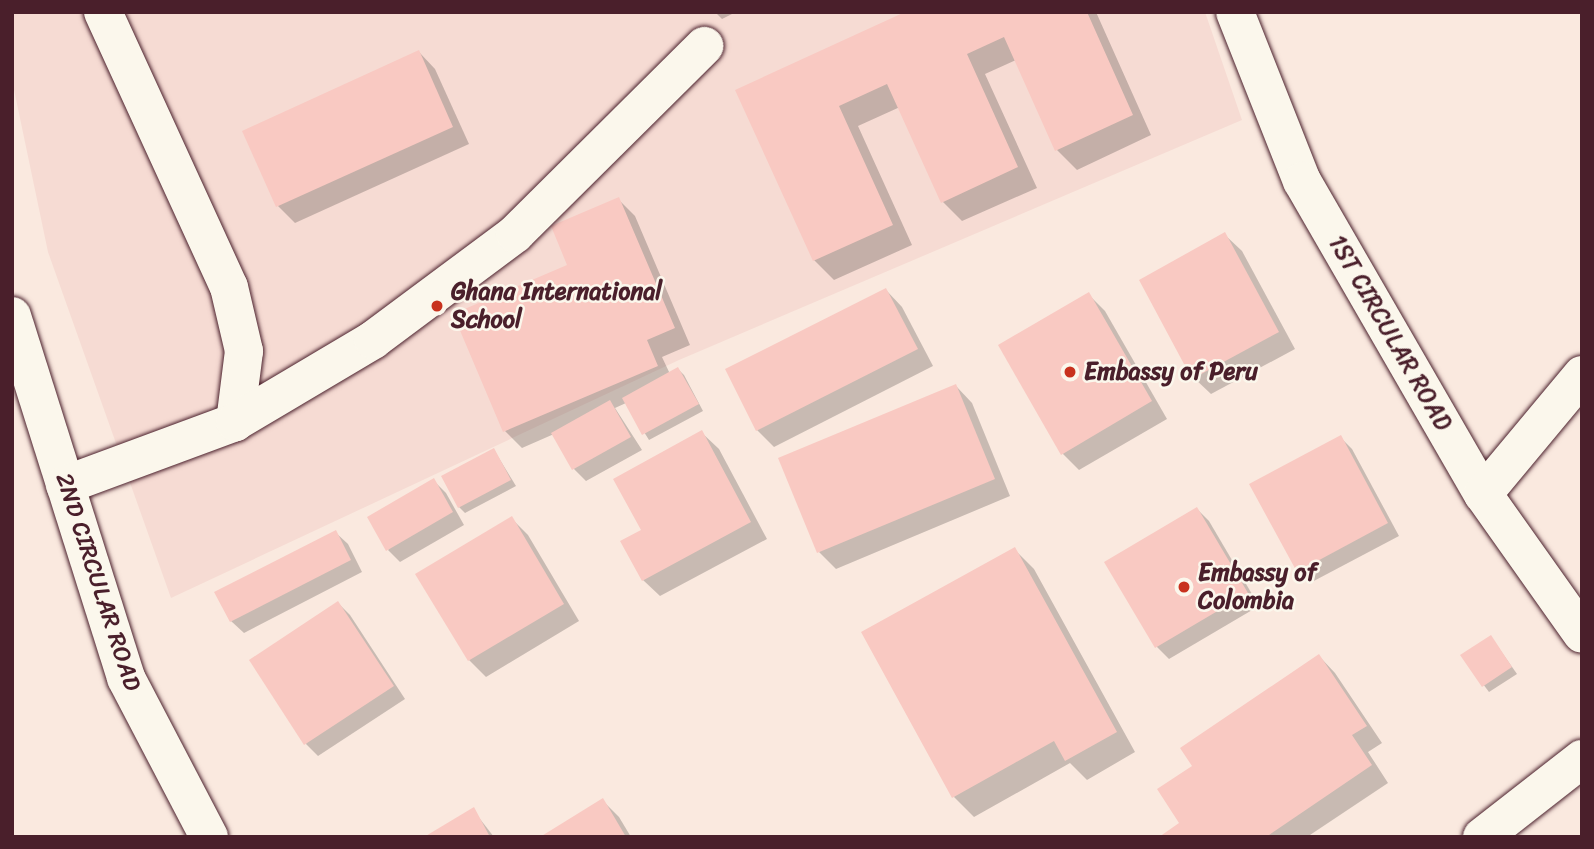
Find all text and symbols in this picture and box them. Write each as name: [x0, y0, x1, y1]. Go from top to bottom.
street label: 1ST CIRCULAR ROAD: [1322, 230, 1458, 436]
place label: Ghana International School: [451, 278, 663, 334]
marker: Ghana International School: [429, 298, 445, 314]
place label: Embassy of Peru: [1084, 358, 1259, 386]
marker: Embassy of Peru: [1062, 364, 1078, 380]
street label: 2ND CIRCULAR ROAD: [49, 469, 147, 695]
place label: Embassy of Colombia: [1198, 559, 1317, 615]
marker: Embassy of Colombia: [1176, 579, 1192, 595]

